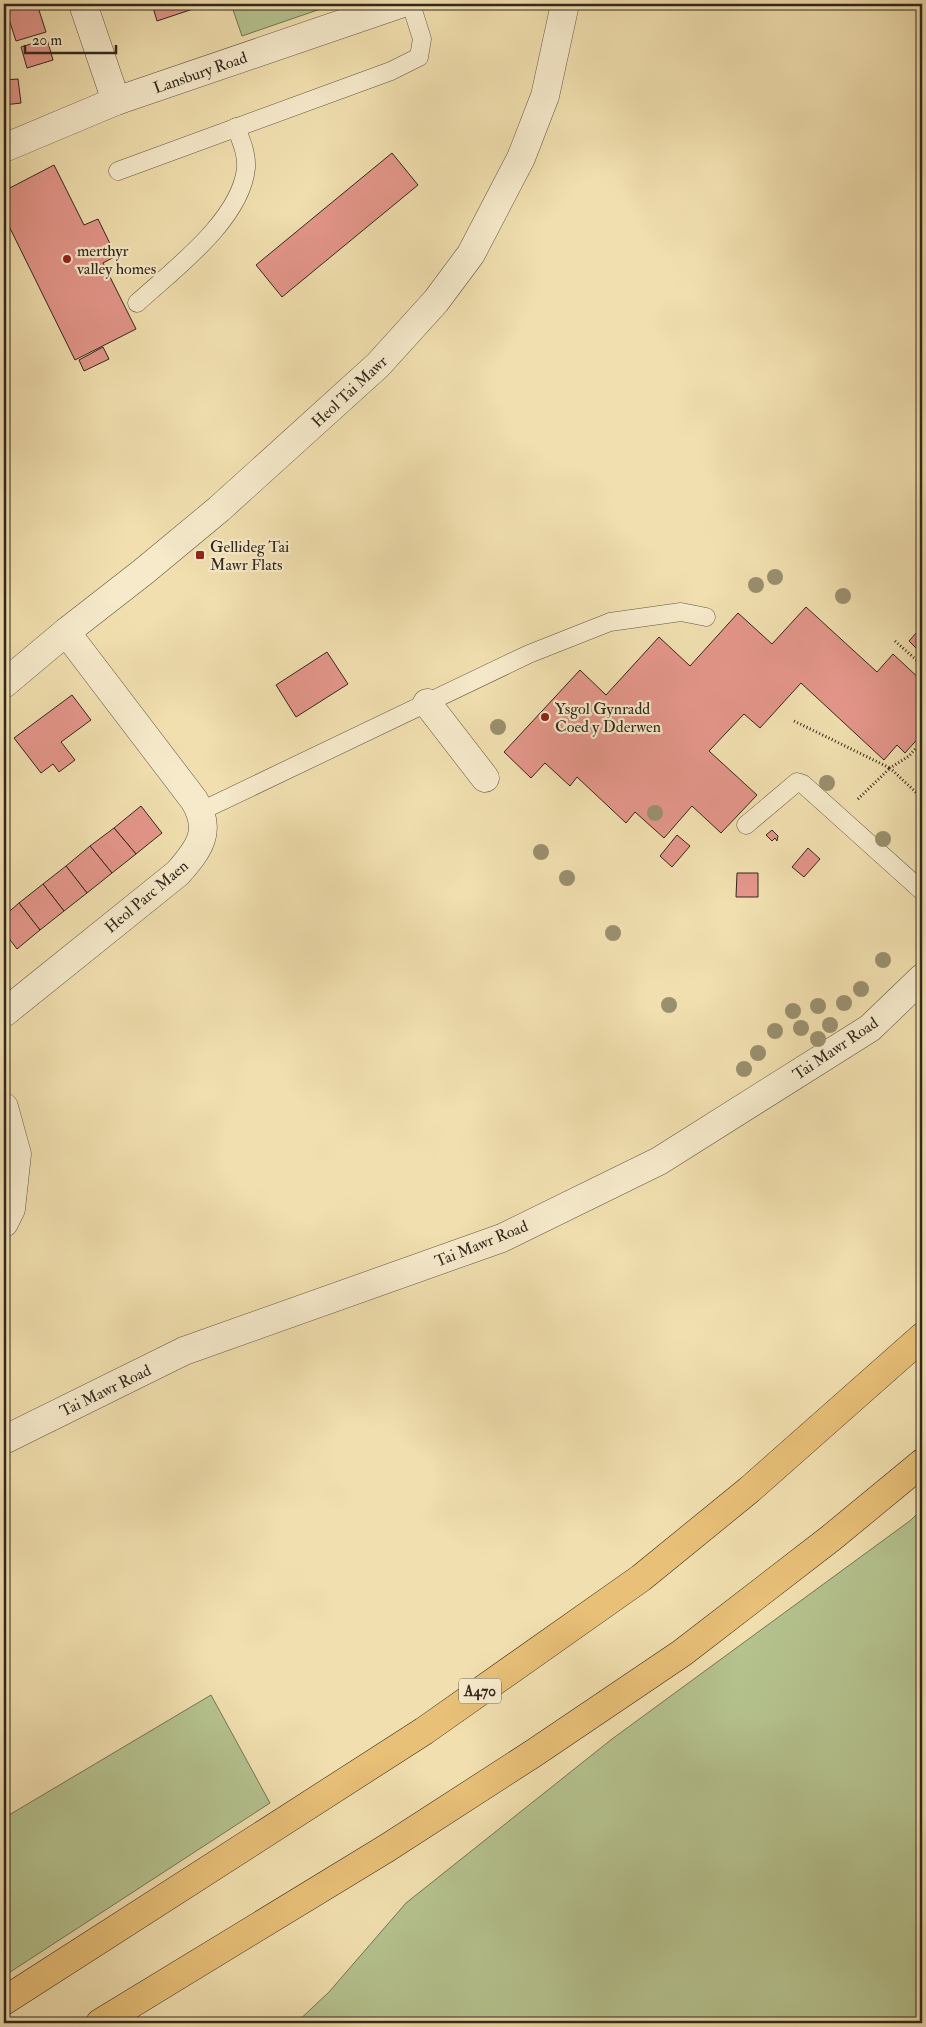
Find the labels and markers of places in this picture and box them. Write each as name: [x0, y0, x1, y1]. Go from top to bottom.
place label: merthyr valley homes: [76, 241, 156, 279]
marker: merthyr valley homes: [61, 253, 73, 265]
place label: Gellideg Tai Mawr Flats: [210, 537, 289, 575]
marker: Gellideg Tai Mawr Flats: [194, 549, 206, 561]
place label: Ysgol Gynradd Coed y Dderwen: [555, 699, 661, 737]
marker: Ysgol Gynradd Coed y Dderwen: [539, 711, 551, 723]

